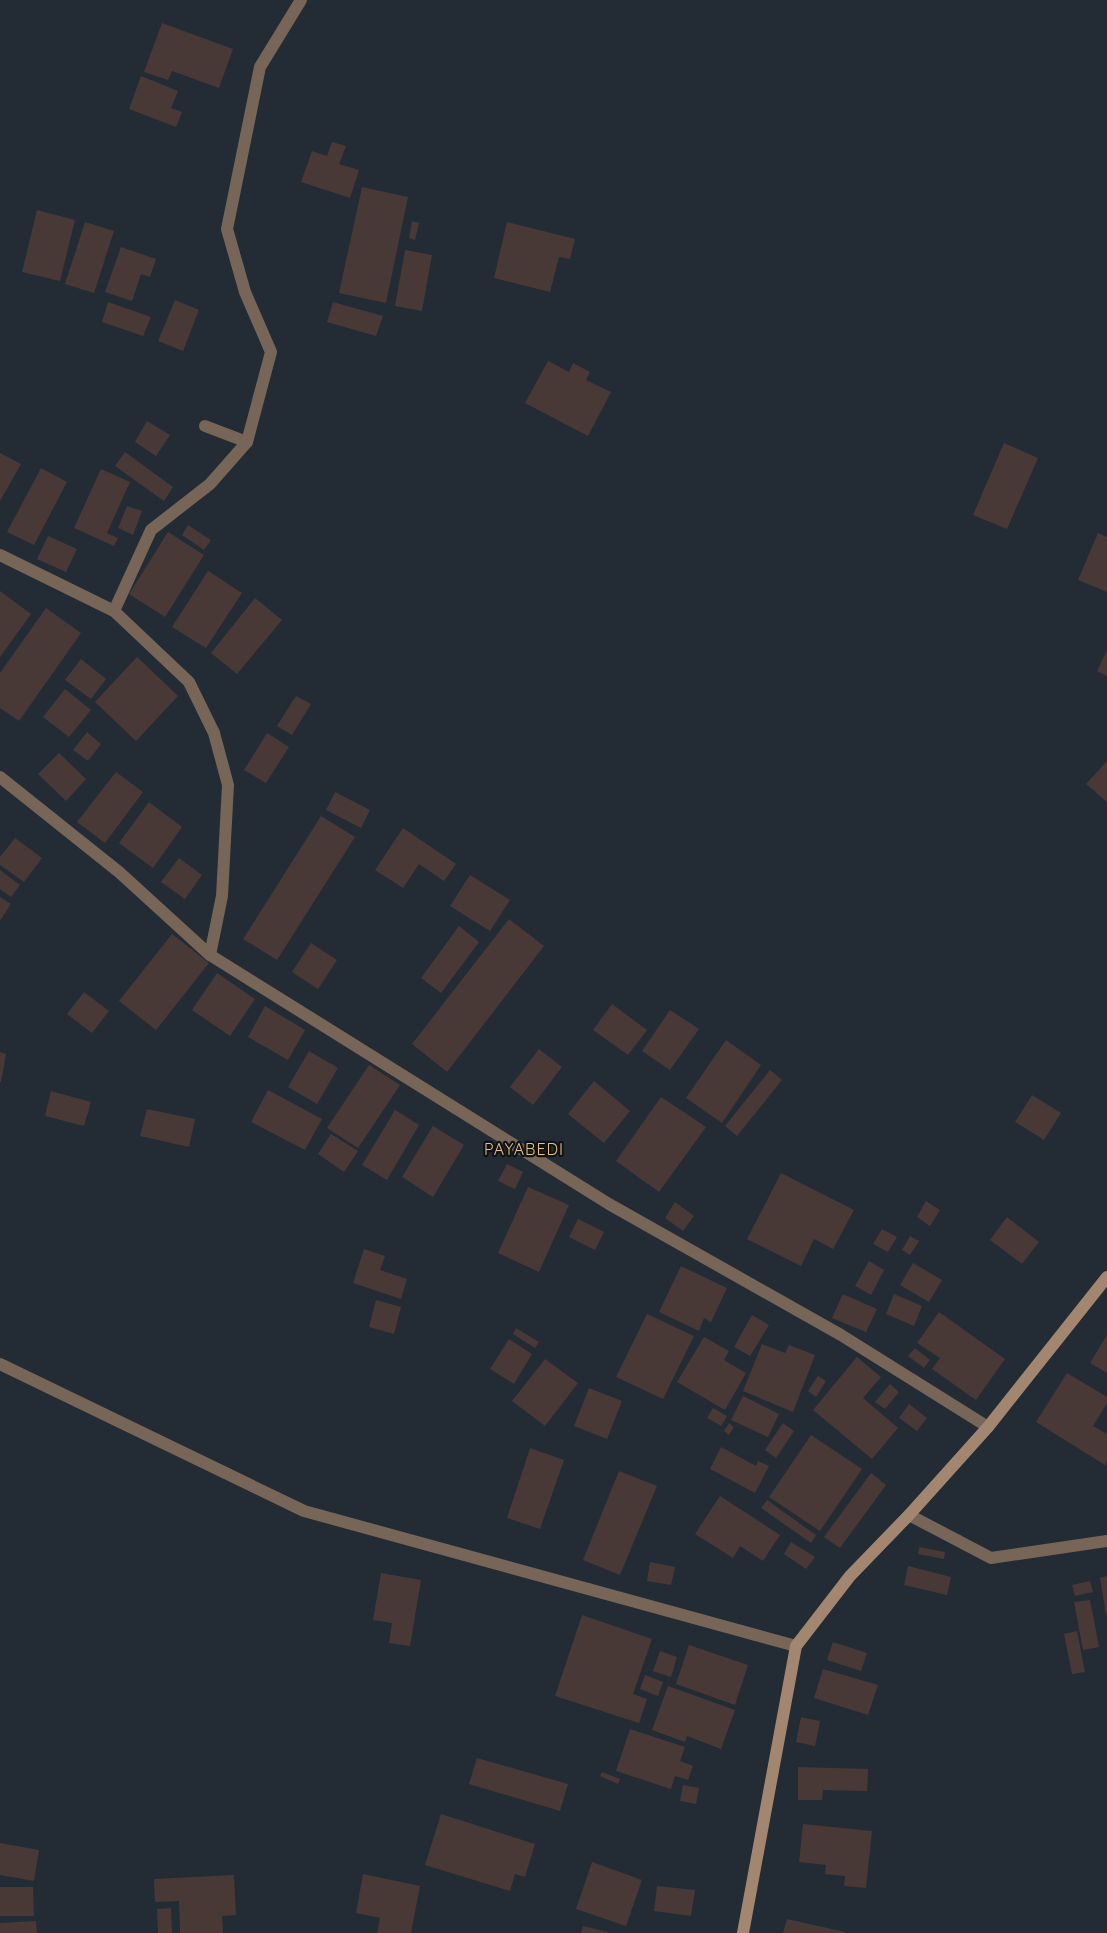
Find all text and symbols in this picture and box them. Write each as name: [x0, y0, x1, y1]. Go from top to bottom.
district label: PAYABEDI: [484, 1139, 564, 1159]

